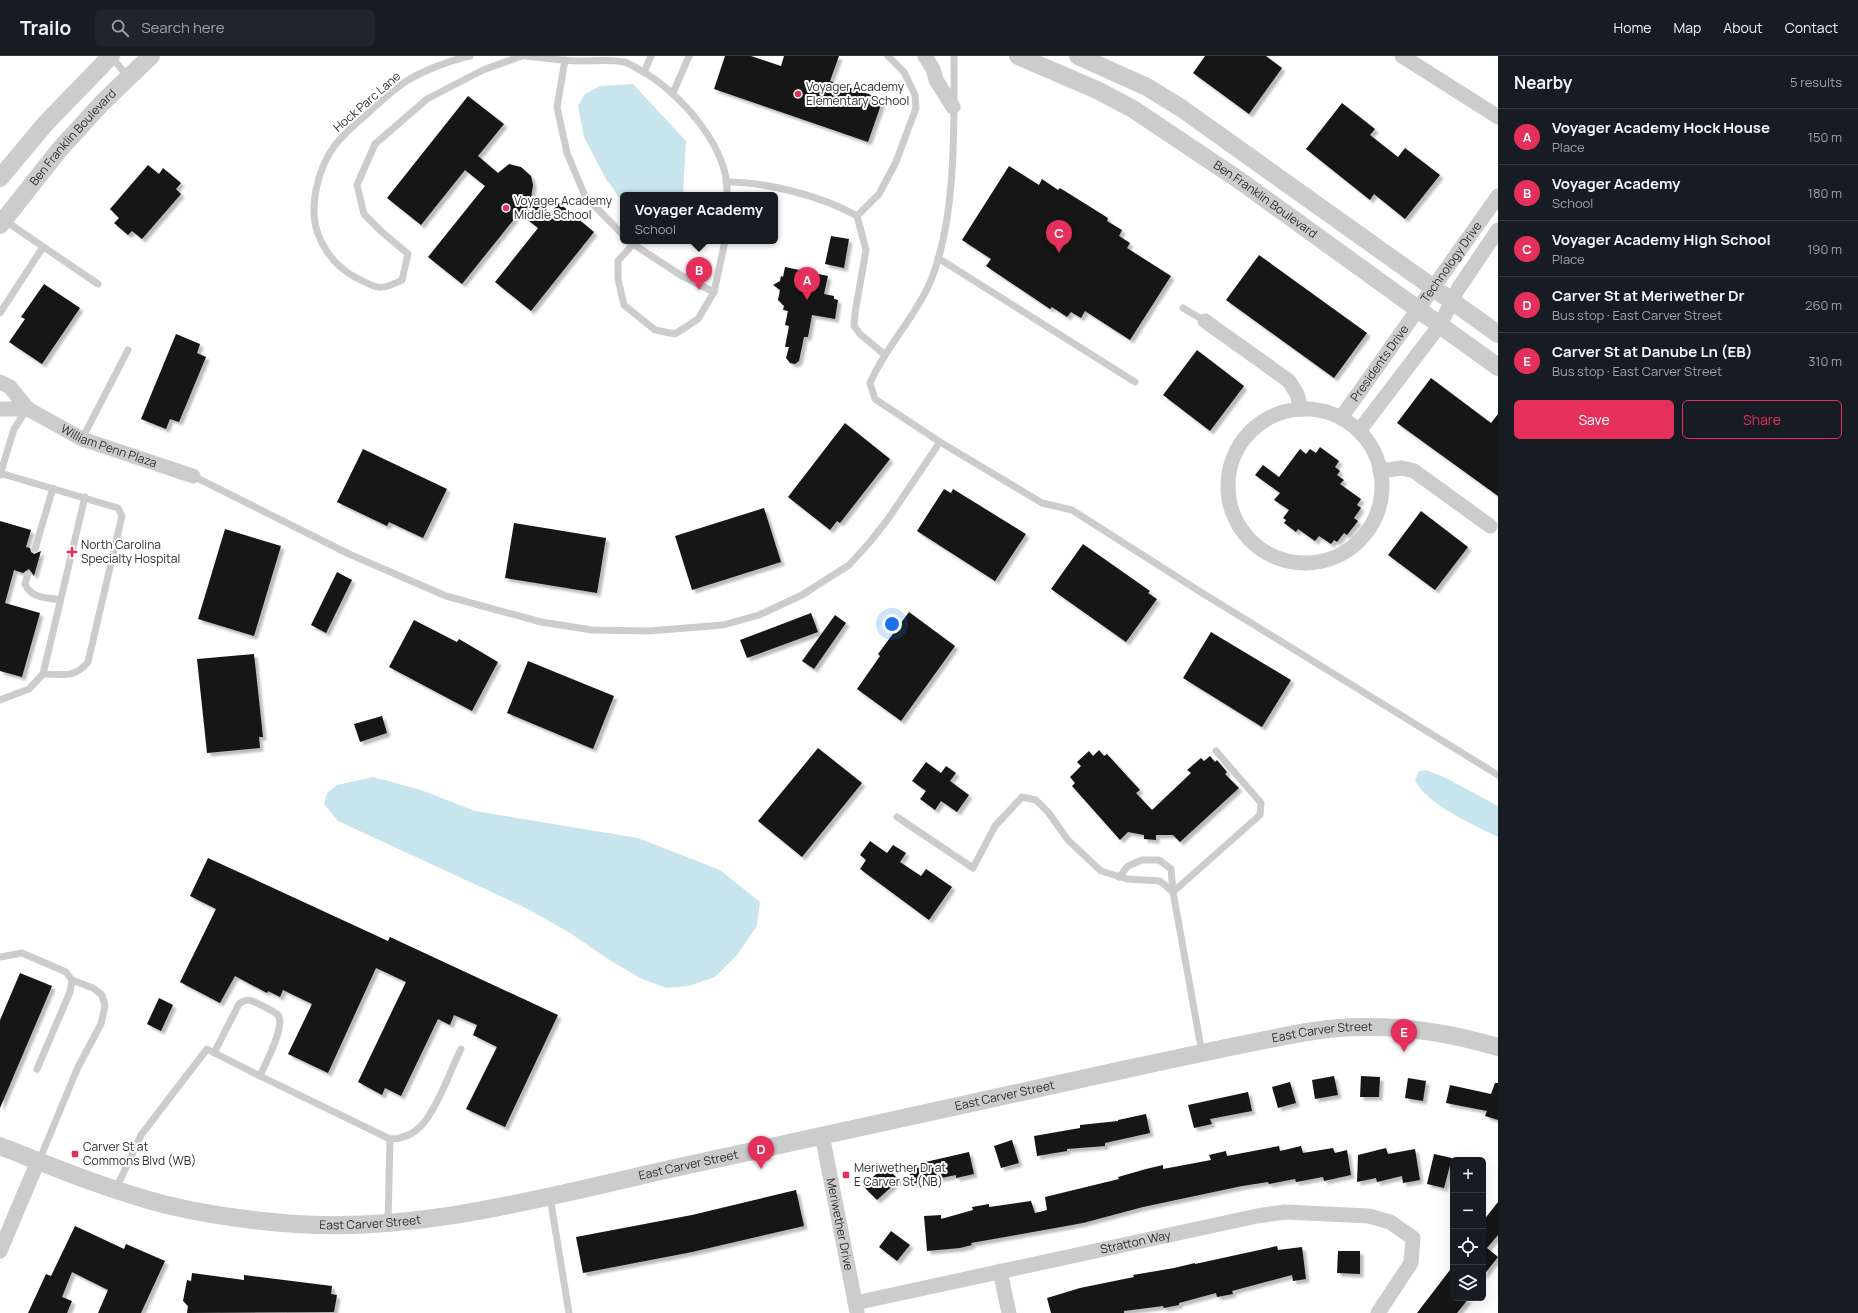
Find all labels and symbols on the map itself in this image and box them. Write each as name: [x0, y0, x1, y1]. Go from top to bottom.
street label: Hock Parc Lane: [329, 68, 404, 136]
place label: Voyager Academy Elementary School: [806, 78, 909, 109]
street label: Ben Franklin Boulevard: [25, 85, 120, 189]
marker: Voyager Academy Elementary School: [793, 89, 803, 99]
street label: Ben Franklin Boulevard: [1210, 156, 1321, 242]
place label: Voyager Academy Middle School: [514, 192, 613, 223]
marker: Voyager Academy Middle School: [501, 203, 511, 213]
street label: Technology Drive: [1416, 218, 1485, 305]
pin: C: [1046, 220, 1072, 253]
pin: B: [686, 257, 712, 290]
pin: A: [794, 267, 820, 300]
street label: Presidents Drive: [1346, 321, 1412, 405]
street label: William Penn Plaza: [58, 420, 159, 471]
place label: North Carolina Specialty Hospital: [81, 536, 180, 567]
marker: North Carolina Specialty Hospital: [66, 546, 78, 558]
your location: [882, 614, 902, 634]
street label: East Carver Street: [1270, 1018, 1373, 1046]
pin: E: [1391, 1019, 1417, 1052]
street label: East Carver Street: [953, 1076, 1056, 1114]
pin: D: [748, 1136, 774, 1169]
place label: Carver St at Commons Blvd (WB): [83, 1138, 196, 1169]
street label: East Carver Street: [637, 1145, 740, 1184]
marker: Carver St at Commons Blvd (WB): [70, 1149, 80, 1159]
place label: Meriwether Dr at E Carver St (NB): [854, 1159, 946, 1190]
marker: Meriwether Dr at E Carver St (NB): [841, 1170, 851, 1180]
street label: Meriwether Drive: [823, 1176, 858, 1272]
street label: East Carver Street: [319, 1211, 422, 1233]
street label: Stratton Way: [1098, 1226, 1173, 1258]

